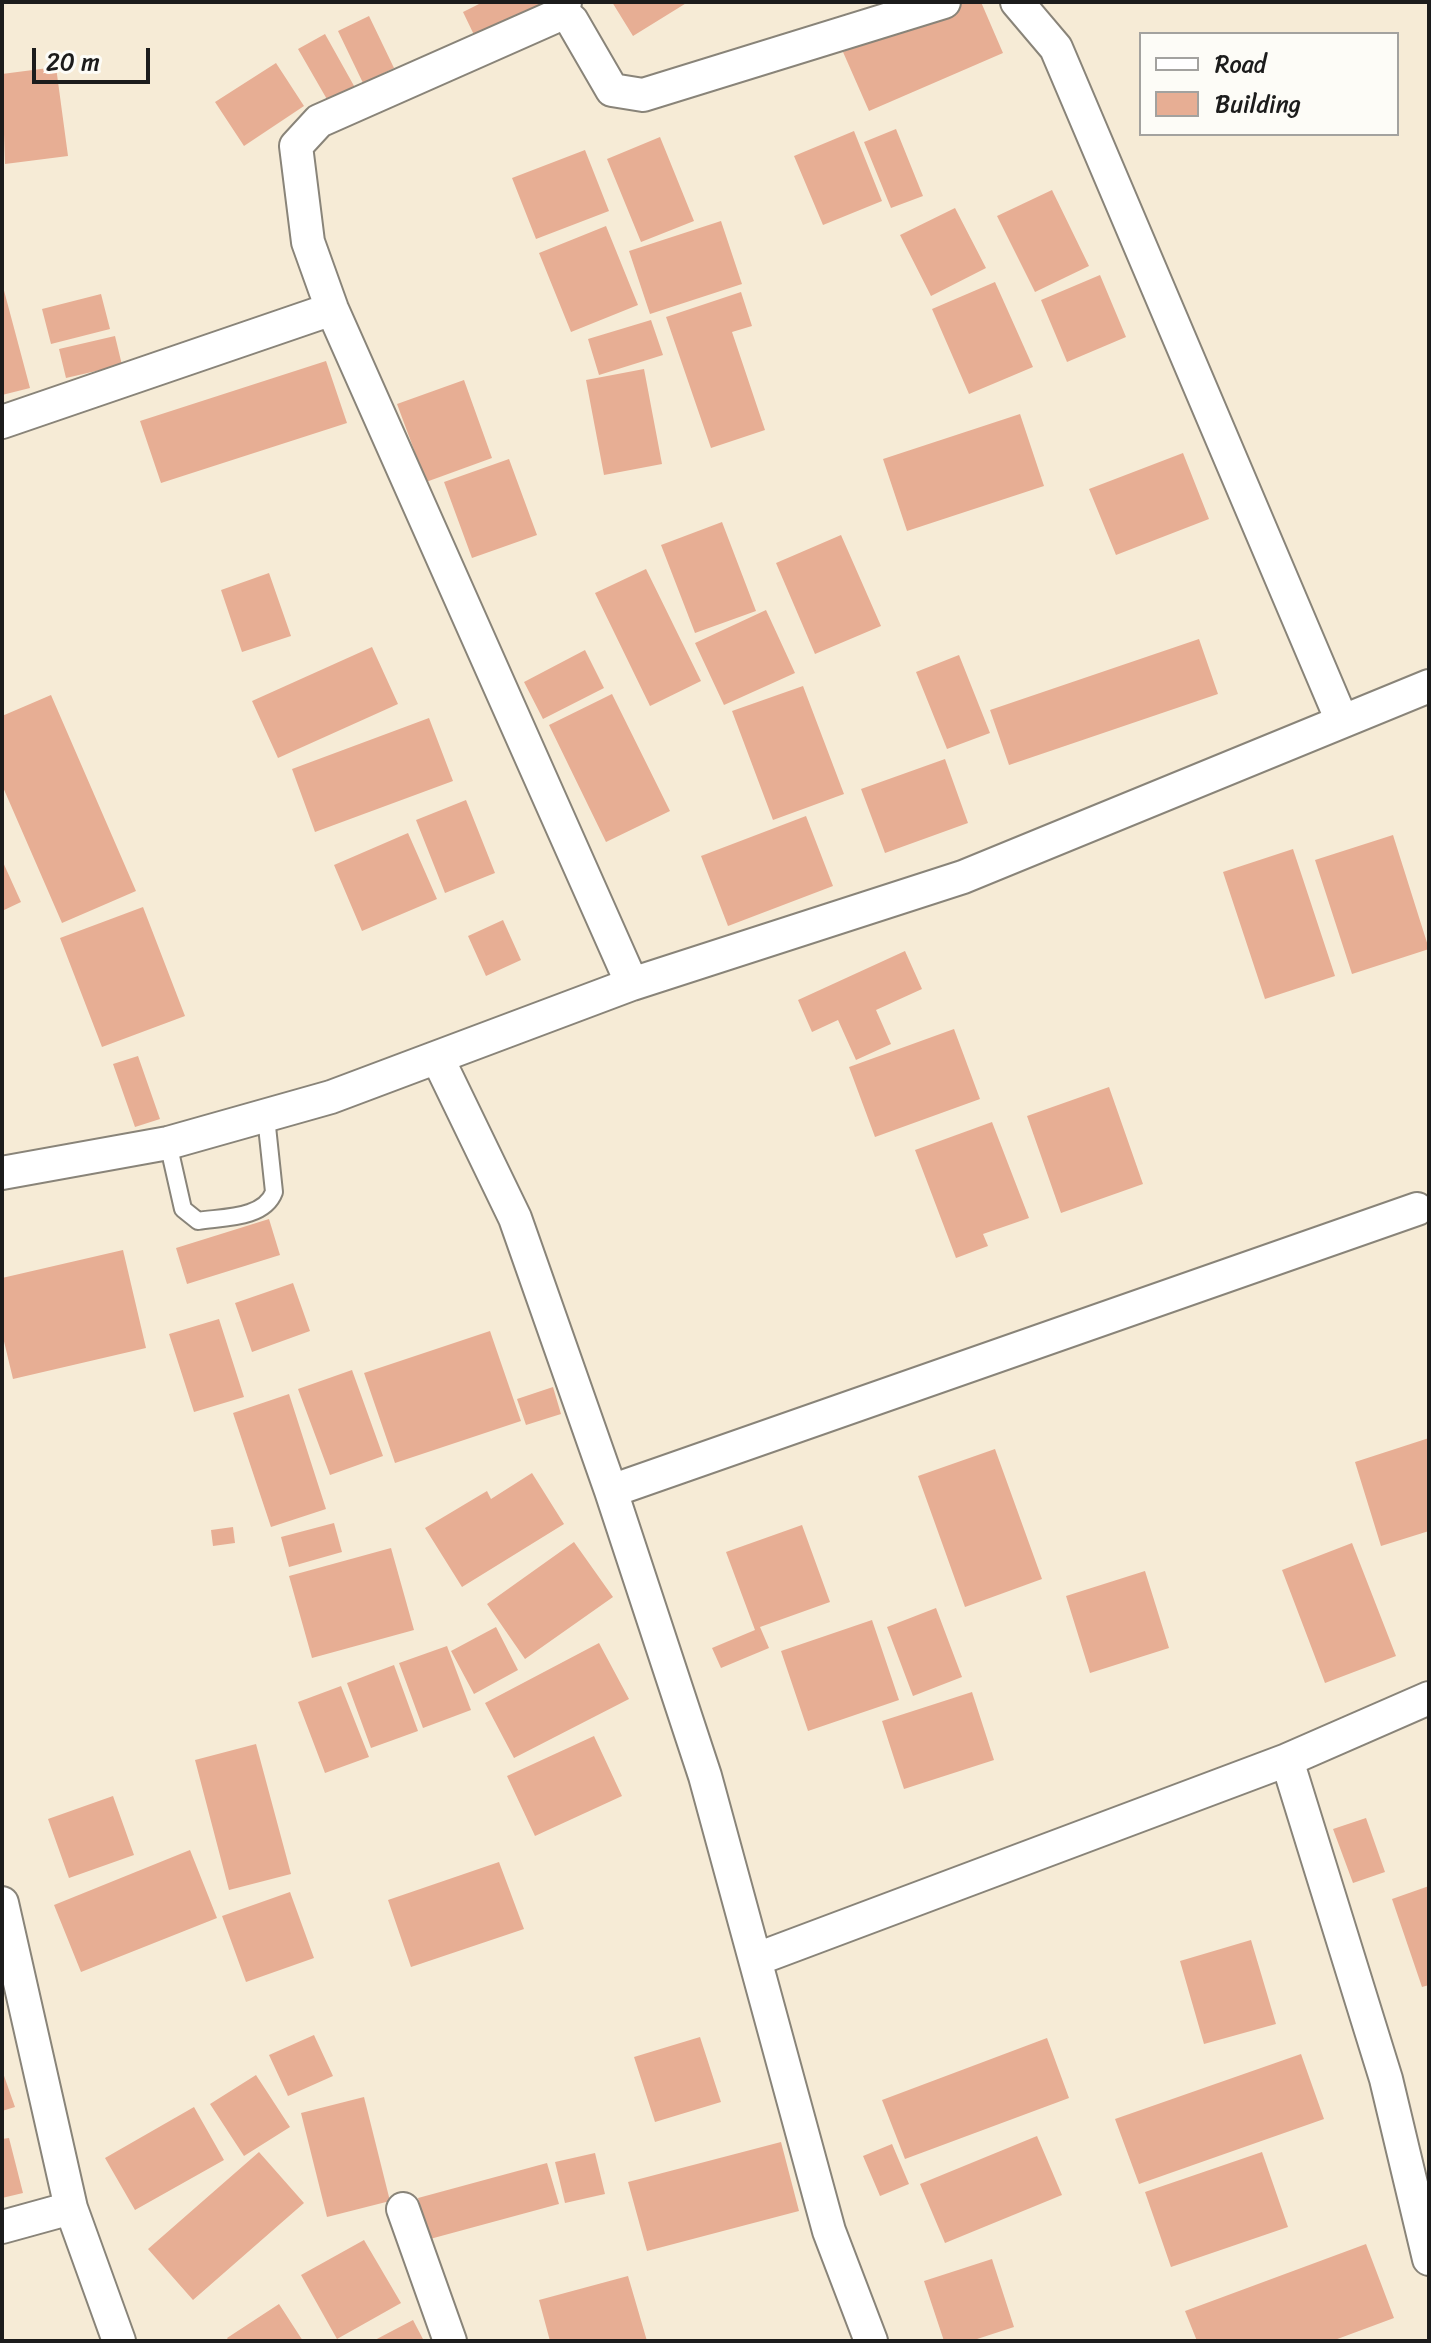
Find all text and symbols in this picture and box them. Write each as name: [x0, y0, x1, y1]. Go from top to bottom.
scale bar: [36, 32, 154, 82]
legend: [1139, 32, 1399, 136]
text: 20 m: [46, 41, 100, 83]
text: Road: [1215, 43, 1266, 85]
text: Building: [1215, 83, 1301, 125]

